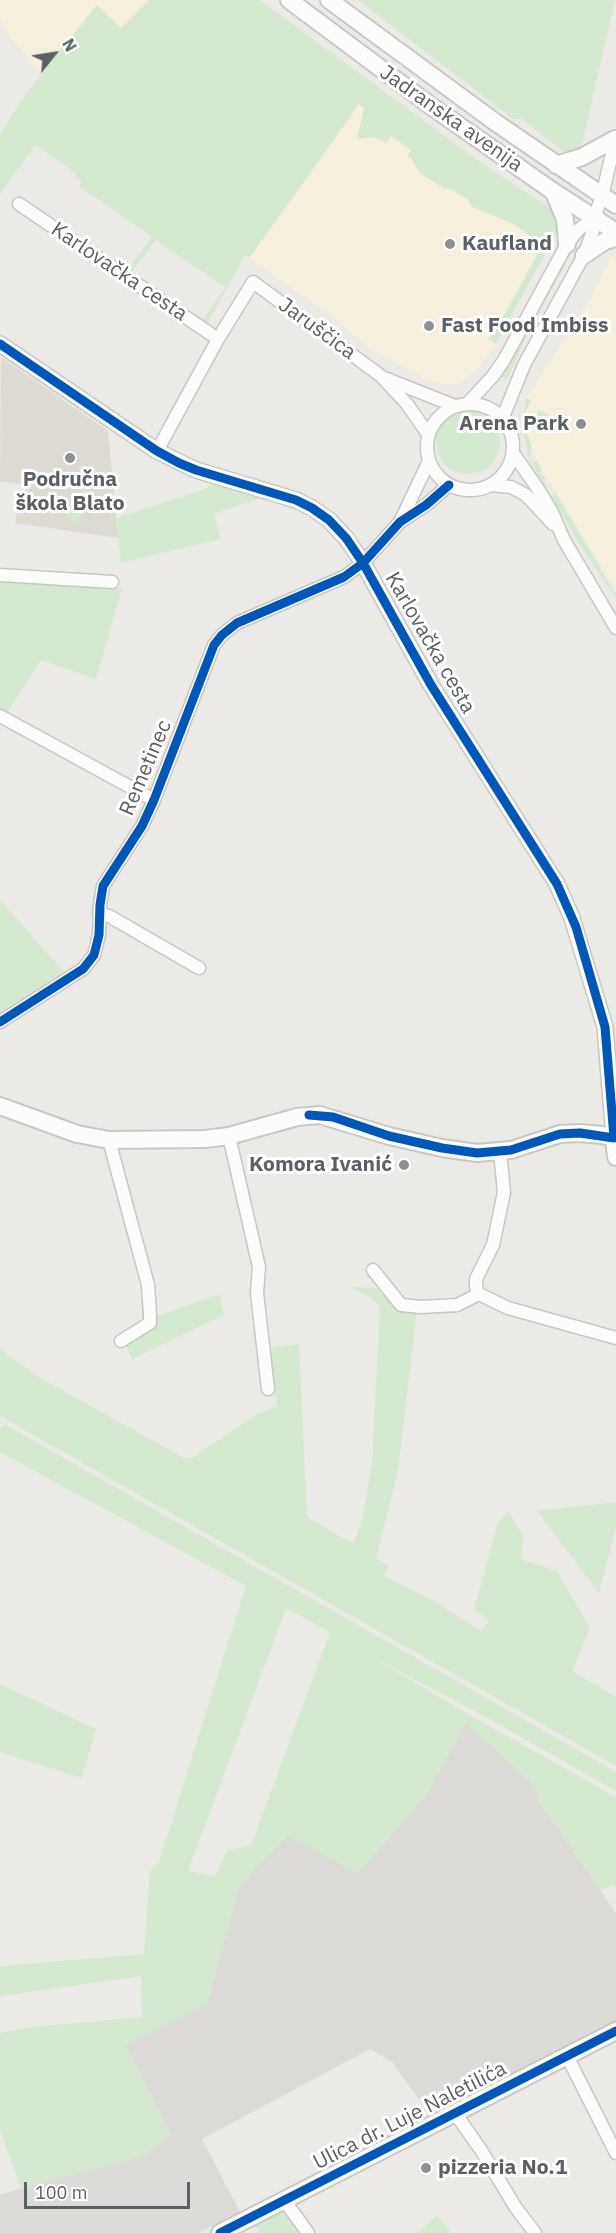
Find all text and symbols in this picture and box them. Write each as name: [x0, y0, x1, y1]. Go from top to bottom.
north arrow: [24, 24, 84, 84]
text: N: [58, 35, 81, 55]
street label: Jadranska avenija: [375, 60, 527, 178]
street label: Karlovačka cesta: [46, 217, 192, 327]
place label: Kaufland: [462, 231, 552, 257]
marker: Kaufland: [443, 237, 457, 251]
street label: Jaruščica: [273, 293, 361, 365]
place label: Fast Food Imbiss: [441, 313, 608, 339]
marker: Fast Food Imbiss: [422, 319, 436, 333]
place label: Arena Park: [459, 411, 569, 437]
marker: Arena Park: [574, 417, 588, 431]
marker: Područna škola Blato: [63, 451, 77, 465]
place label: Područna škola Blato: [15, 467, 125, 517]
street label: Karlovačka cesta: [379, 568, 481, 718]
street label: Remetinec: [115, 717, 177, 819]
place label: Komora Ivanić: [249, 1152, 392, 1178]
marker: Komora Ivanić: [397, 1158, 411, 1172]
street label: Ulica dr. Luje Naletilića: [309, 2056, 511, 2176]
place label: pizzeria No.1: [438, 2155, 567, 2181]
marker: pizzeria No.1: [419, 2161, 433, 2175]
scale bar: [27, 2170, 194, 2208]
text: 100 m: [35, 2181, 87, 2204]

